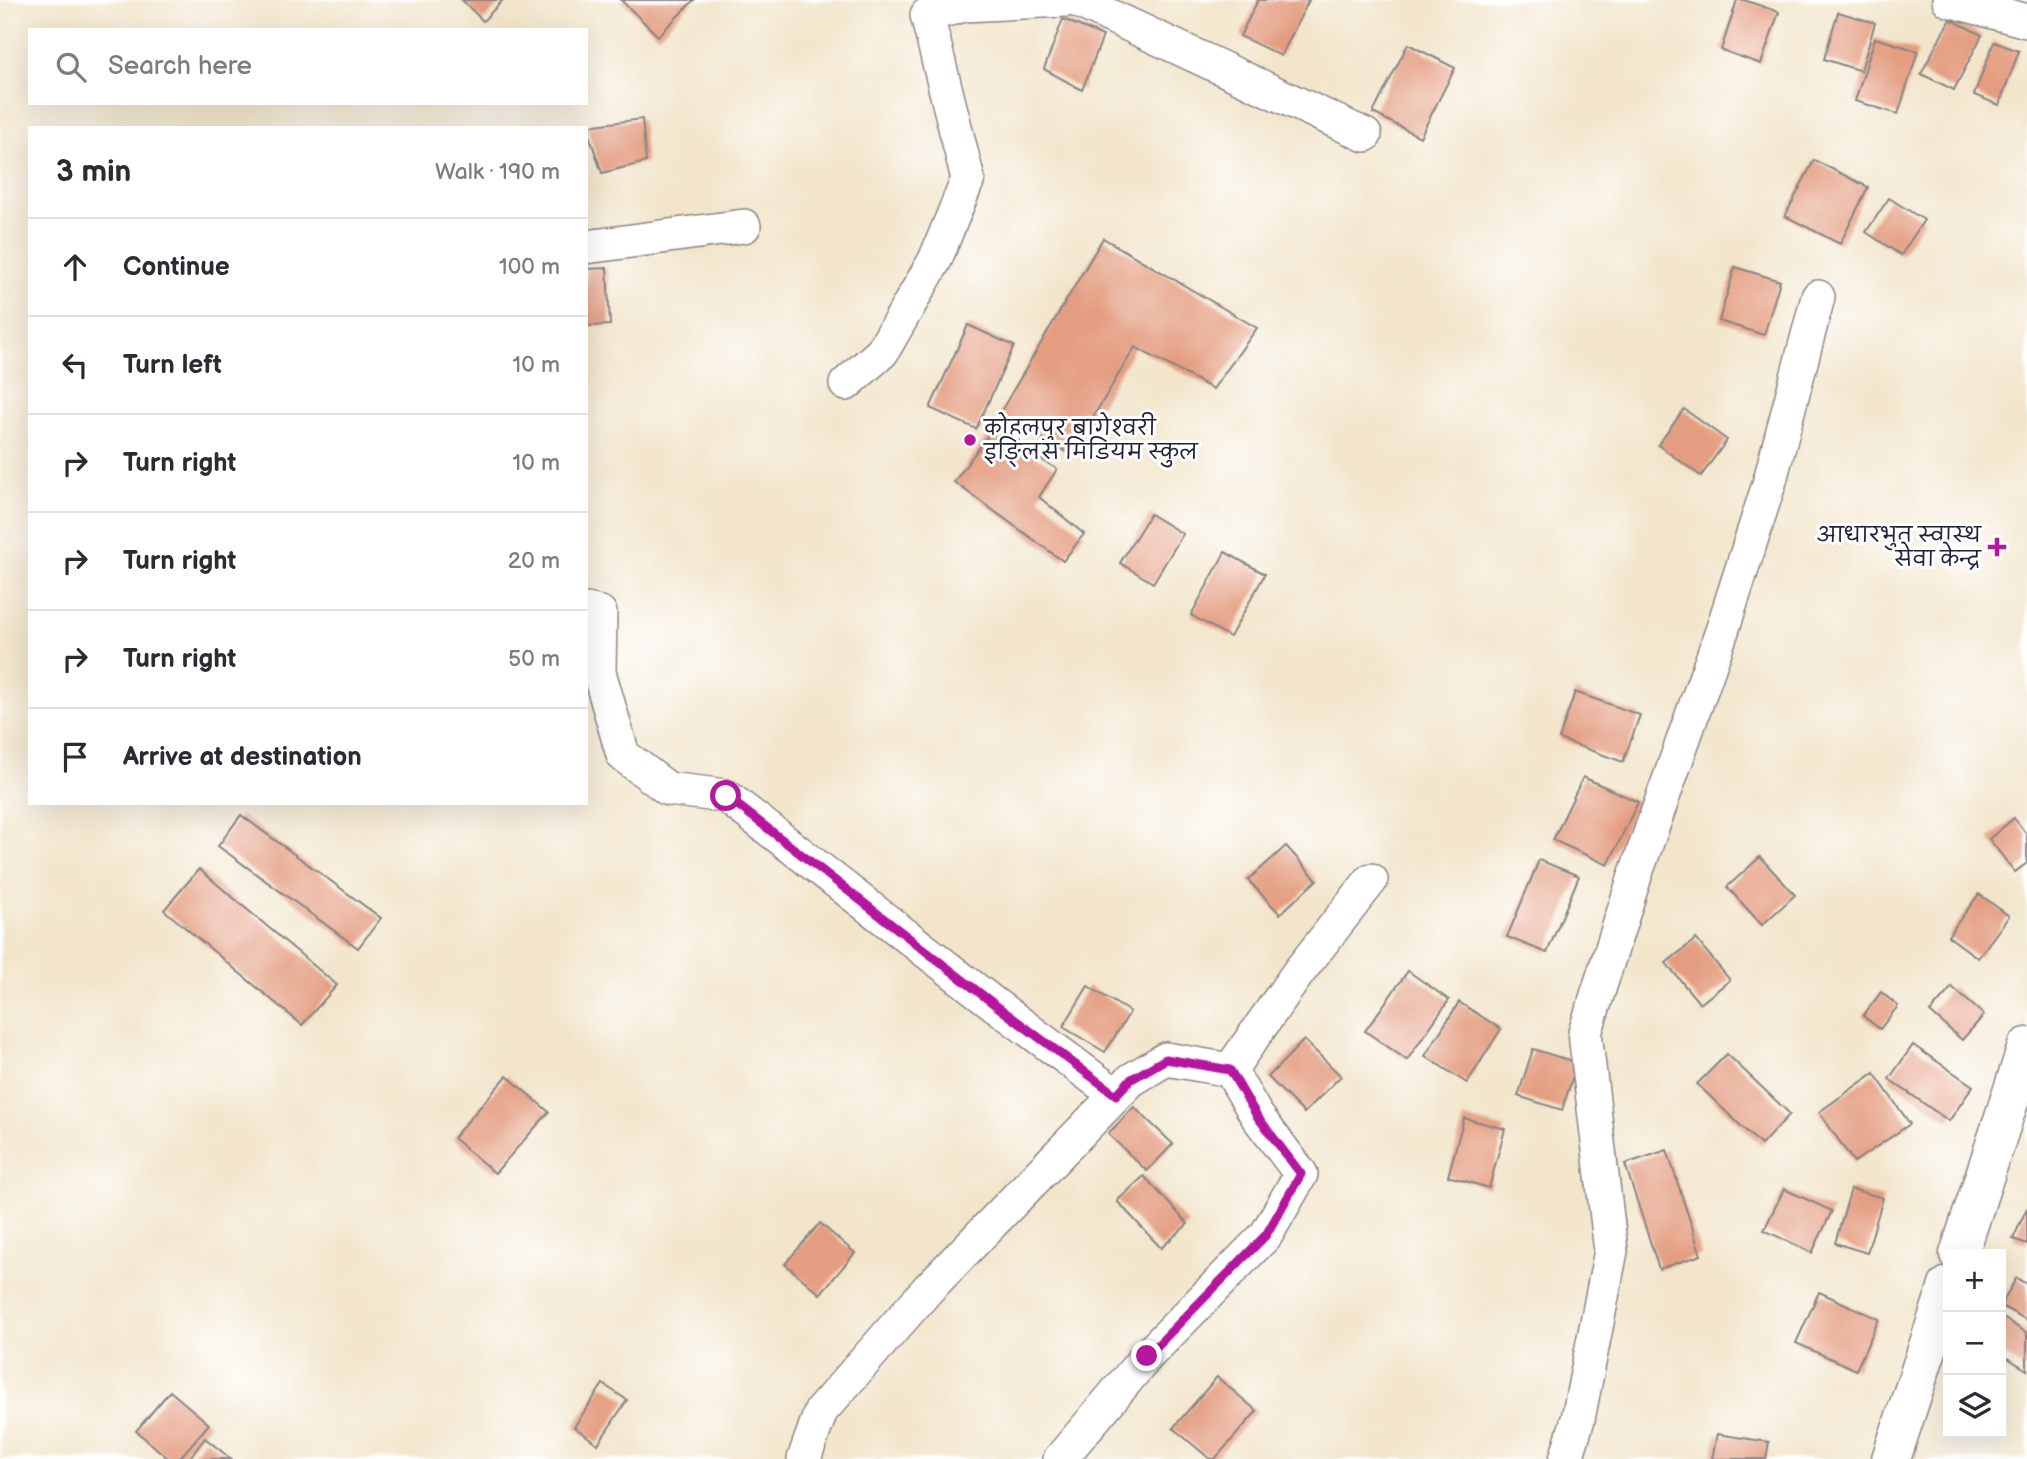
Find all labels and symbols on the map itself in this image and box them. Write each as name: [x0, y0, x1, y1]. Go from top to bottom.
place label: कोहलपुर बागेश्वरी इङ्लिस मिडियम स्कुल: [983, 412, 1199, 468]
marker: कोहलपुर बागेश्वरी इङ्लिस मिडियम स्कुल: [962, 432, 978, 448]
place label: आधारभुत स्वास्थ सेवा केन्द्र: [1816, 523, 1982, 572]
marker: आधारभुत स्वास्थ सेवा केन्द्र: [1987, 537, 2007, 557]
route start: [710, 780, 741, 811]
route end: [1131, 1340, 1162, 1371]

